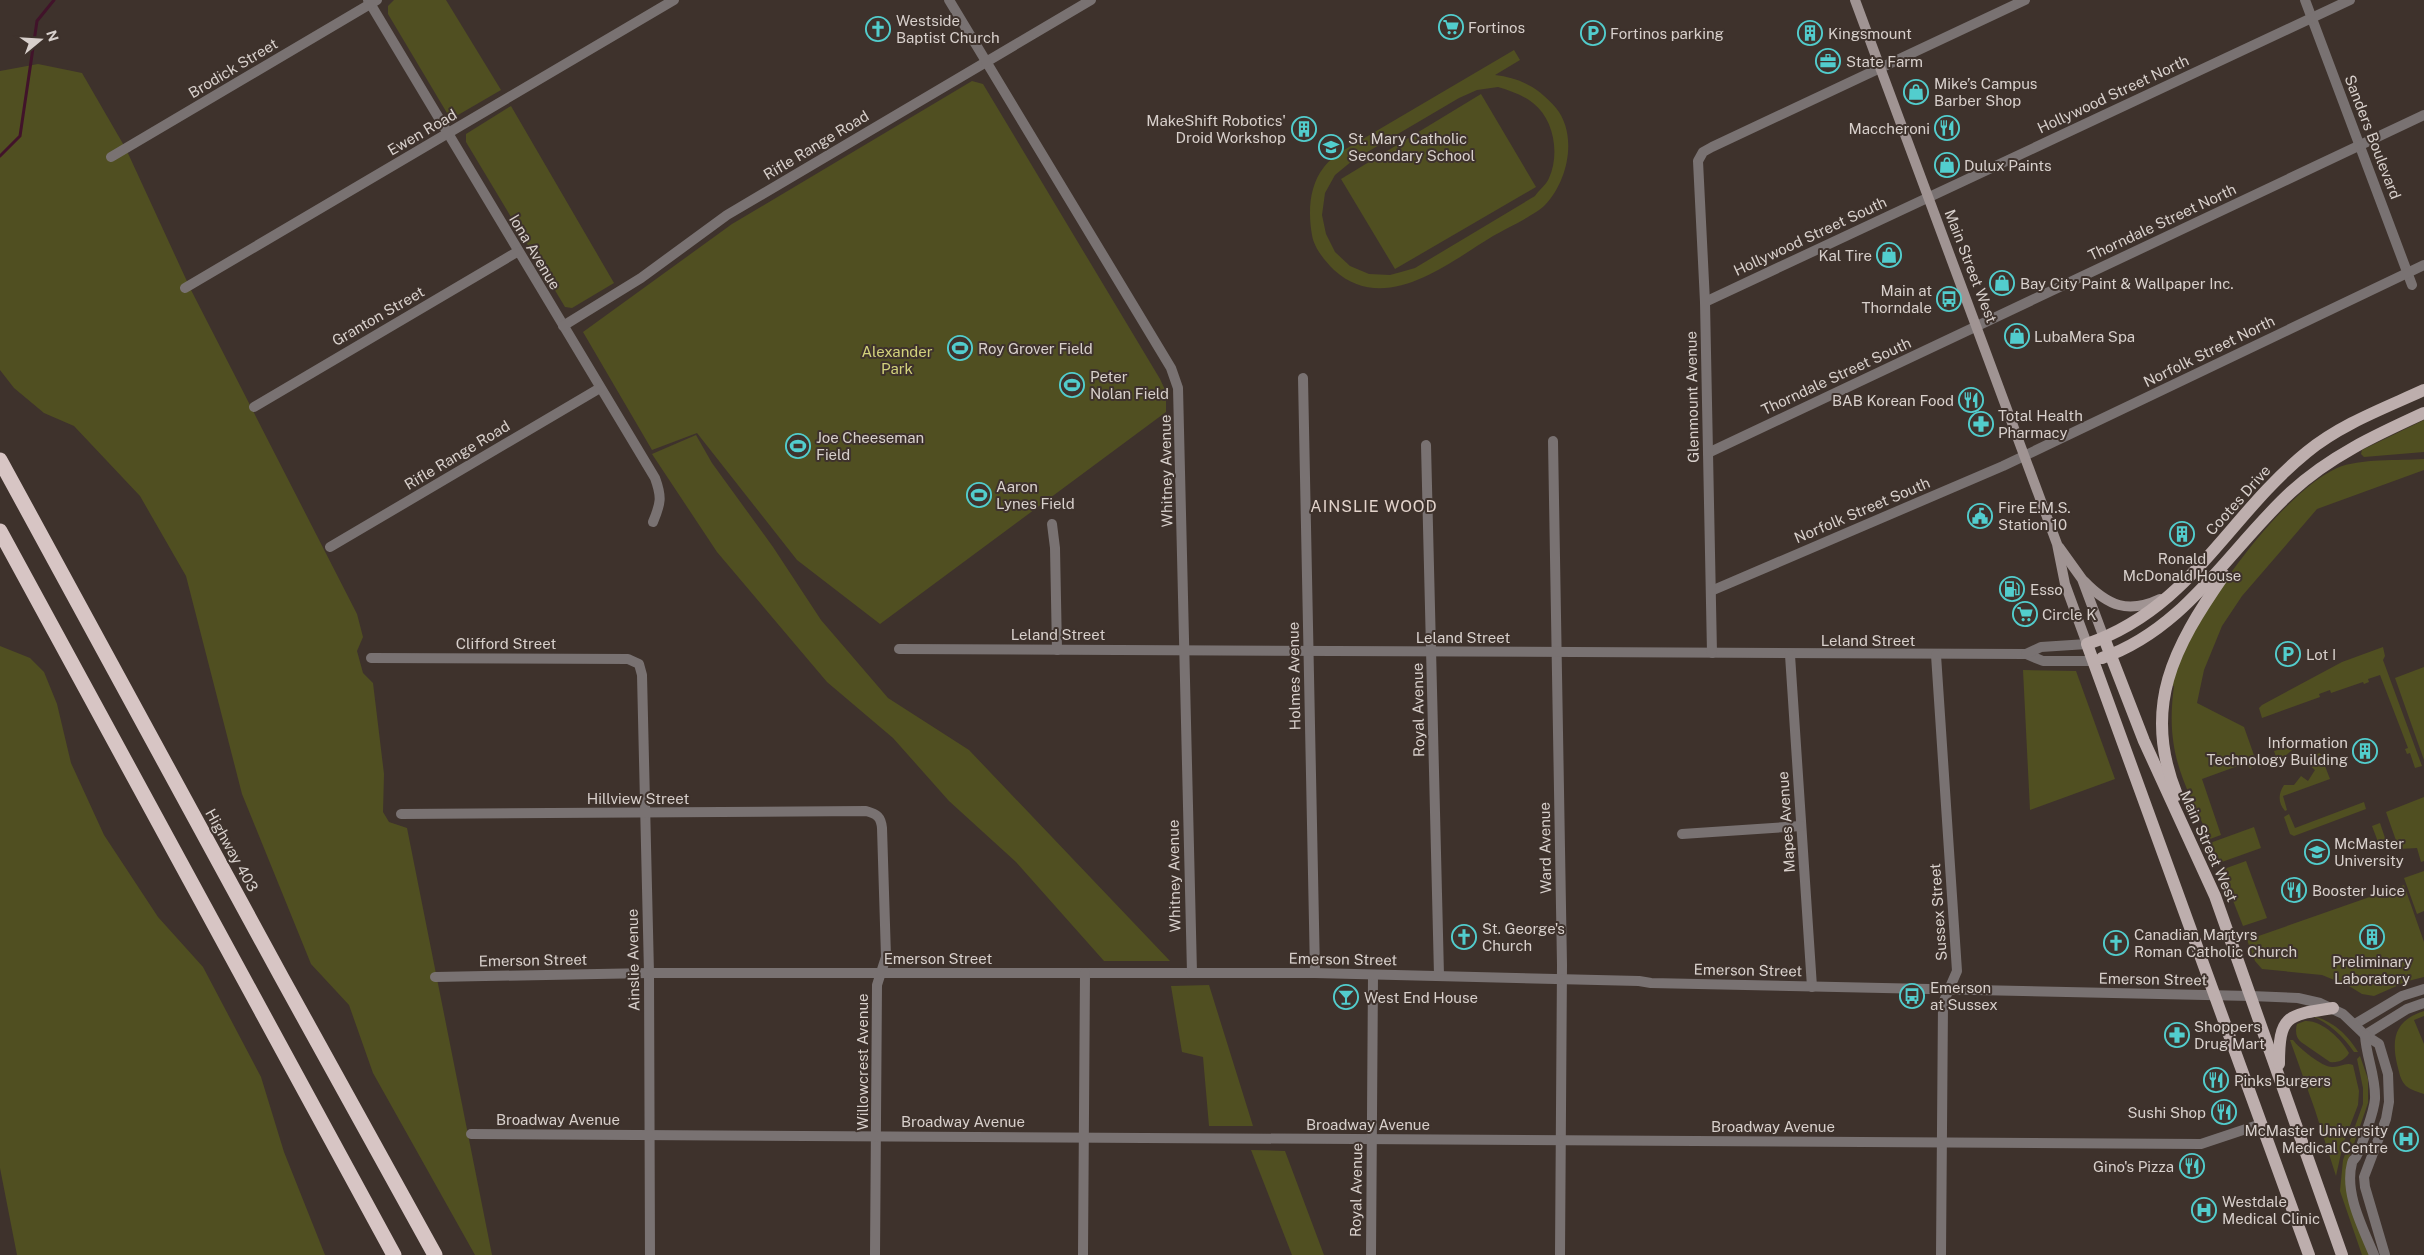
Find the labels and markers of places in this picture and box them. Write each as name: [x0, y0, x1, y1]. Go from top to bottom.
place label: Westside Baptist Church: [896, 12, 1000, 46]
supermarket icon: Fortinos: [1438, 14, 1464, 40]
church icon: Westside Baptist Church: [865, 16, 891, 42]
place label: Fortinos: [1468, 19, 1525, 36]
parking icon: Fortinos parking: [1580, 20, 1606, 46]
building icon: Kingsmount: [1797, 20, 1823, 46]
place label: Fortinos parking: [1610, 25, 1724, 42]
place label: Kingsmount: [1828, 25, 1912, 42]
office icon: State Farm: [1815, 48, 1841, 74]
place label: State Farm: [1846, 53, 1923, 70]
place label: Mike’s Campus Barber Shop: [1934, 75, 2037, 109]
shop icon: Mike’s Campus Barber Shop: [1903, 79, 1929, 105]
place label: MakeShift Robotics' Droid Workshop: [1146, 112, 1286, 146]
restaurant icon: Maccheroni: [1934, 115, 1960, 141]
building icon: MakeShift Robotics' Droid Workshop: [1291, 116, 1317, 142]
place label: Maccheroni: [1849, 120, 1930, 137]
place label: St. Mary Catholic Secondary School: [1348, 130, 1475, 164]
school or university icon: St. Mary Catholic Secondary School: [1318, 134, 1344, 160]
shop icon: Dulux Paints: [1934, 152, 1960, 178]
place label: Dulux Paints: [1964, 157, 2052, 174]
shop icon: Kal Tire: [1876, 242, 1902, 268]
place label: Kal Tire: [1818, 247, 1872, 264]
shop icon: Bay City Paint & Wallpaper Inc.: [1989, 270, 2015, 296]
place label: Bay City Paint & Wallpaper Inc.: [2020, 275, 2234, 292]
place label: Main at Thorndale: [1862, 282, 1932, 316]
bus stop icon: Main at Thorndale: [1936, 286, 1962, 312]
shop icon: LubaMera Spa: [2004, 323, 2030, 349]
place label: LubaMera Spa: [2034, 328, 2135, 345]
sports icon: Roy Grover Field: [947, 335, 973, 361]
place label: Roy Grover Field: [978, 340, 1093, 357]
place label: Peter Nolan Field: [1090, 368, 1169, 402]
sports icon: Peter Nolan Field: [1059, 372, 1085, 398]
restaurant icon: BAB Korean Food: [1958, 387, 1984, 413]
place label: BAB Korean Food: [1832, 392, 1954, 409]
place label: Total Health Pharmacy: [1998, 407, 2083, 441]
pharmacy icon: Total Health Pharmacy: [1968, 411, 1994, 437]
place label: Joe Cheeseman Field: [816, 429, 924, 463]
sports icon: Joe Cheeseman Field: [785, 433, 811, 459]
place label: Aaron Lynes Field: [996, 478, 1075, 512]
sports icon: Aaron Lynes Field: [966, 482, 992, 508]
place label: Fire E.M.S. Station 10: [1998, 499, 2071, 533]
public building icon: Fire E.M.S. Station 10: [1967, 503, 1993, 529]
building icon: Ronald McDonald House: [2169, 521, 2195, 547]
place label: Ronald McDonald House: [2123, 550, 2241, 584]
fuel station icon: Esso: [1999, 576, 2025, 602]
place label: Esso: [2030, 581, 2063, 598]
supermarket icon: Circle K: [2012, 601, 2038, 627]
place label: Circle K: [2042, 606, 2096, 623]
parking icon: Lot I: [2275, 641, 2301, 667]
place label: Lot I: [2306, 646, 2336, 663]
place label: Information Technology Building: [2207, 734, 2348, 768]
building icon: Information Technology Building: [2352, 738, 2378, 764]
place label: McMaster University: [2334, 835, 2404, 869]
school or university icon: McMaster University: [2304, 839, 2330, 865]
restaurant icon: Booster Juice: [2281, 877, 2307, 903]
place label: Booster Juice: [2312, 882, 2405, 899]
place label: St. George's Church: [1482, 920, 1565, 954]
church icon: St. George's Church: [1451, 924, 1477, 950]
building icon: Preliminary Laboratory: [2359, 924, 2385, 950]
place label: Canadian Martyrs Roman Catholic Church: [2134, 926, 2297, 960]
church icon: Canadian Martyrs Roman Catholic Church: [2103, 930, 2129, 956]
place label: Preliminary Laboratory: [2332, 953, 2412, 987]
place label: Emerson at Sussex: [1930, 979, 1998, 1013]
bus stop icon: Emerson at Sussex: [1899, 983, 1925, 1009]
bar icon: West End House: [1333, 984, 1359, 1010]
place label: West End House: [1364, 989, 1478, 1006]
place label: Shoppers Drug Mart: [2194, 1018, 2265, 1052]
pharmacy icon: Shoppers Drug Mart: [2164, 1022, 2190, 1048]
restaurant icon: Pinks Burgers: [2203, 1067, 2229, 1093]
place label: Pinks Burgers: [2234, 1072, 2331, 1089]
restaurant icon: Sushi Shop: [2211, 1099, 2237, 1125]
place label: Sushi Shop: [2128, 1104, 2206, 1121]
place label: McMaster University Medical Centre: [2244, 1122, 2388, 1156]
hospital icon: McMaster University Medical Centre: [2393, 1126, 2419, 1152]
restaurant icon: Gino's Pizza: [2179, 1153, 2205, 1179]
place label: Gino's Pizza: [2093, 1158, 2174, 1175]
place label: Westdale Medical Clinic: [2222, 1193, 2320, 1227]
hospital icon: Westdale Medical Clinic: [2191, 1197, 2217, 1223]

